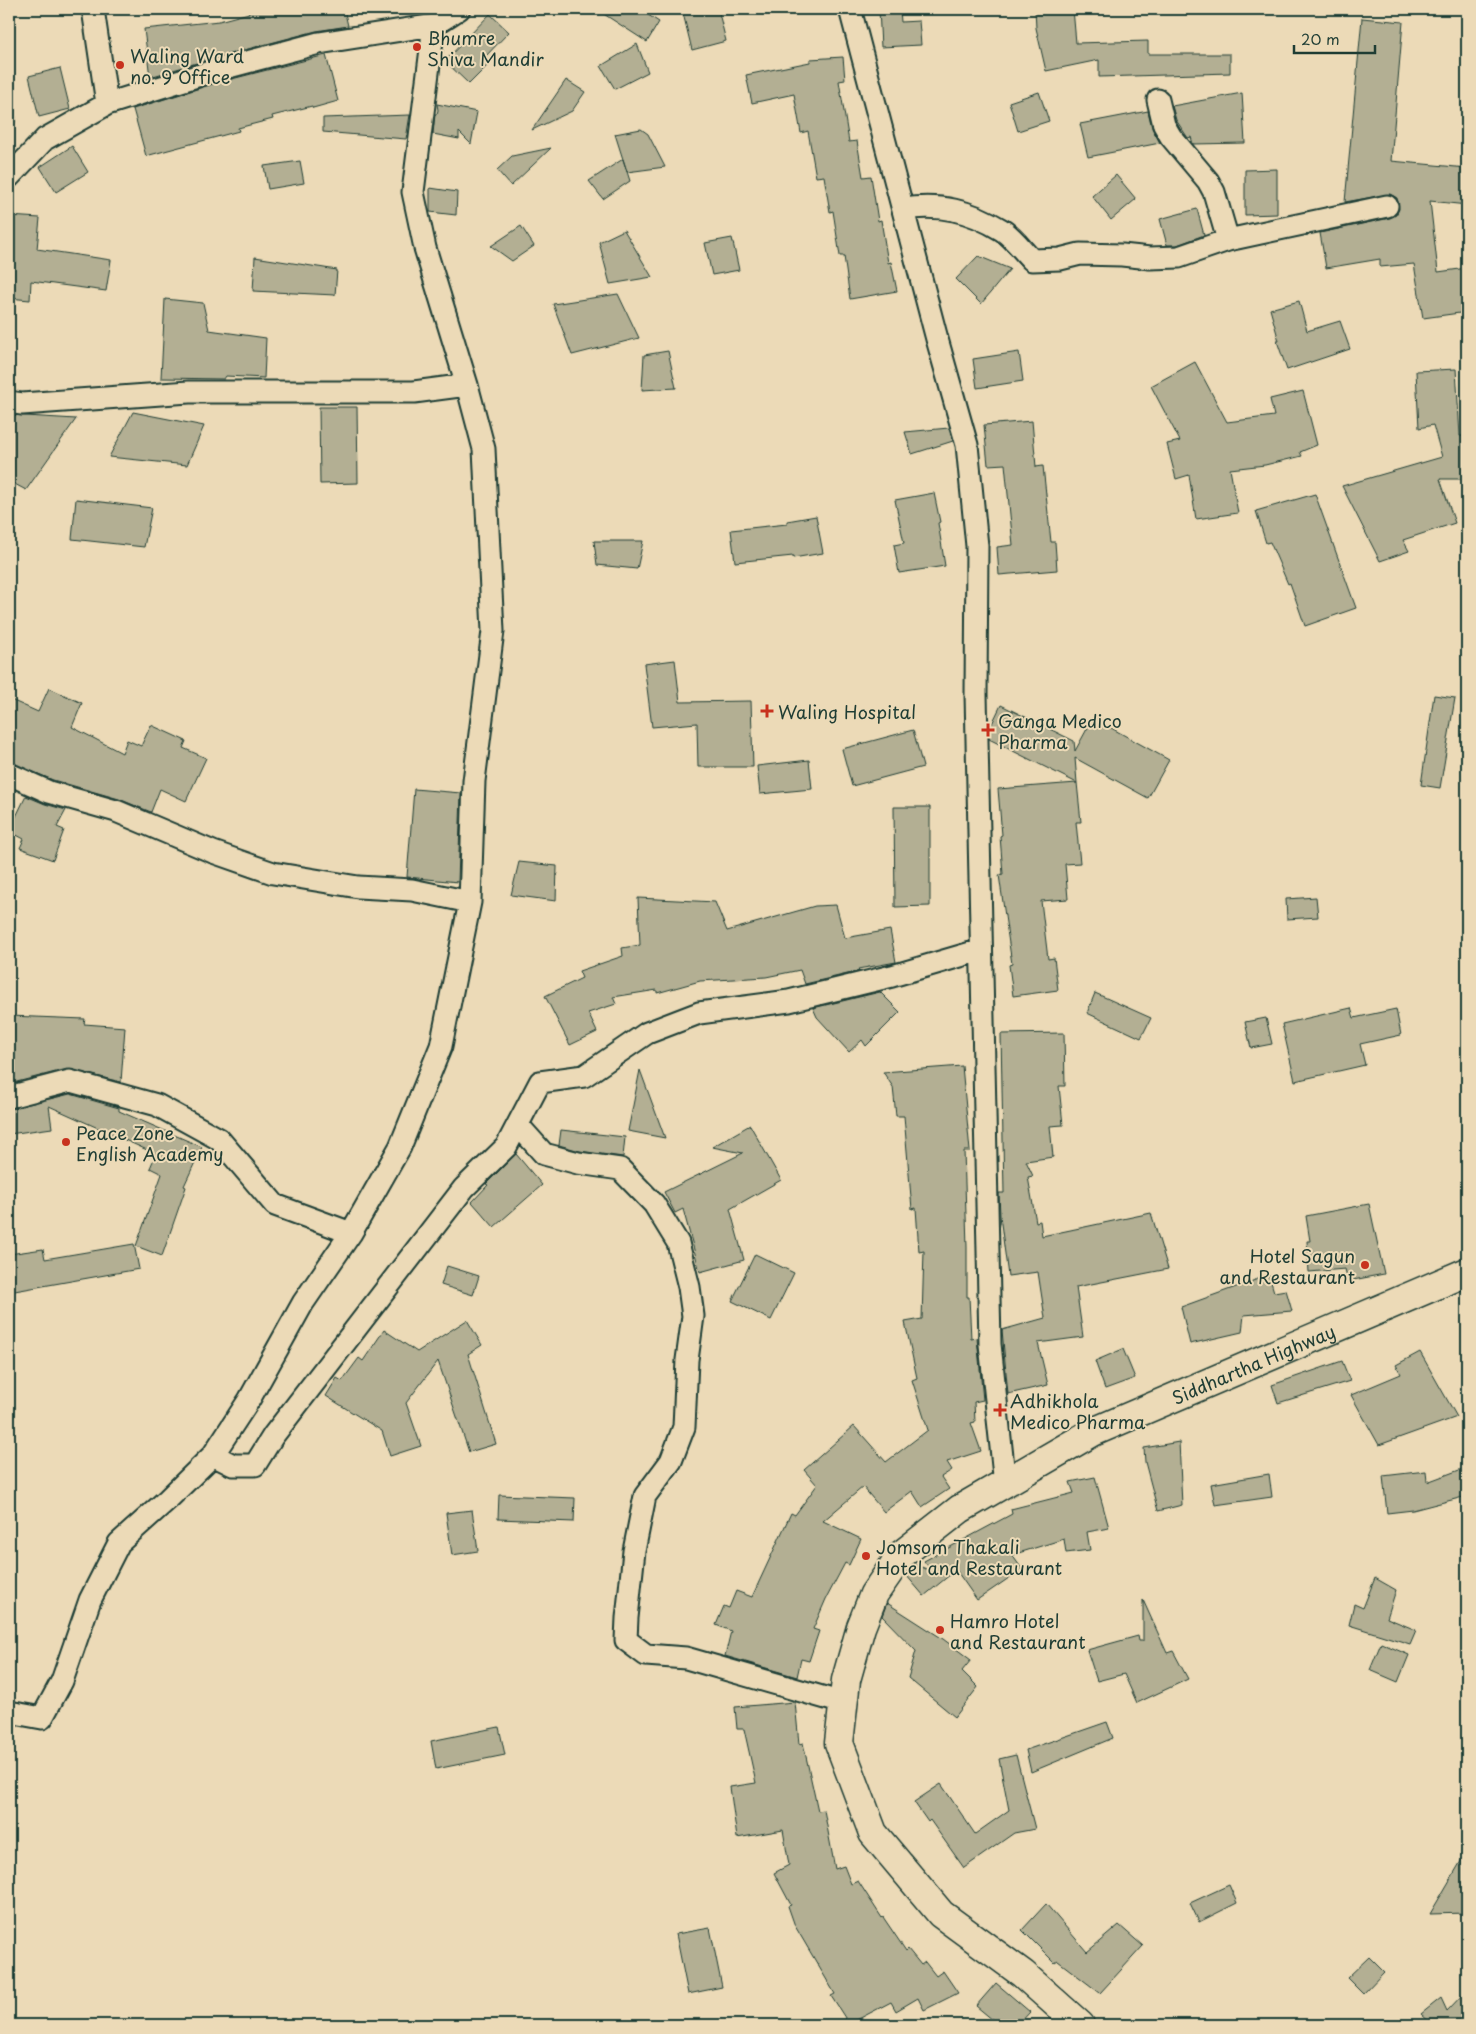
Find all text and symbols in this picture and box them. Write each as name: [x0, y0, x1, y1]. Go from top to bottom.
scale bar: [1294, 22, 1375, 54]
place label: Bhumre Shiva Mandir: [427, 24, 545, 72]
text: 20 m: [1301, 27, 1340, 50]
marker: Bhumre Shiva Mandir: [411, 41, 423, 53]
place label: Waling Ward no. 9 Office: [130, 42, 244, 90]
marker: Waling Ward no. 9 Office: [114, 59, 126, 71]
place label: Waling Hospital: [778, 698, 916, 725]
marker: Waling Hospital: [760, 704, 774, 718]
place label: Ganga Medico Pharma: [998, 707, 1122, 755]
marker: Ganga Medico Pharma: [982, 724, 994, 736]
place label: Peace Zone English Academy: [76, 1119, 224, 1167]
marker: Peace Zone English Academy: [60, 1136, 72, 1148]
place label: Hotel Sagun and Restaurant: [1219, 1242, 1355, 1290]
marker: Hotel Sagun and Restaurant: [1359, 1259, 1371, 1271]
street label: Siddhartha Highway: [1167, 1317, 1339, 1410]
place label: Adhikhola Medico Pharma: [1010, 1387, 1146, 1435]
marker: Adhikhola Medico Pharma: [994, 1404, 1006, 1416]
place label: Jomsom Thakali Hotel and Restaurant: [876, 1533, 1062, 1581]
marker: Jomsom Thakali Hotel and Restaurant: [860, 1550, 872, 1562]
place label: Hamro Hotel and Restaurant: [950, 1607, 1086, 1655]
marker: Hamro Hotel and Restaurant: [934, 1624, 946, 1636]

